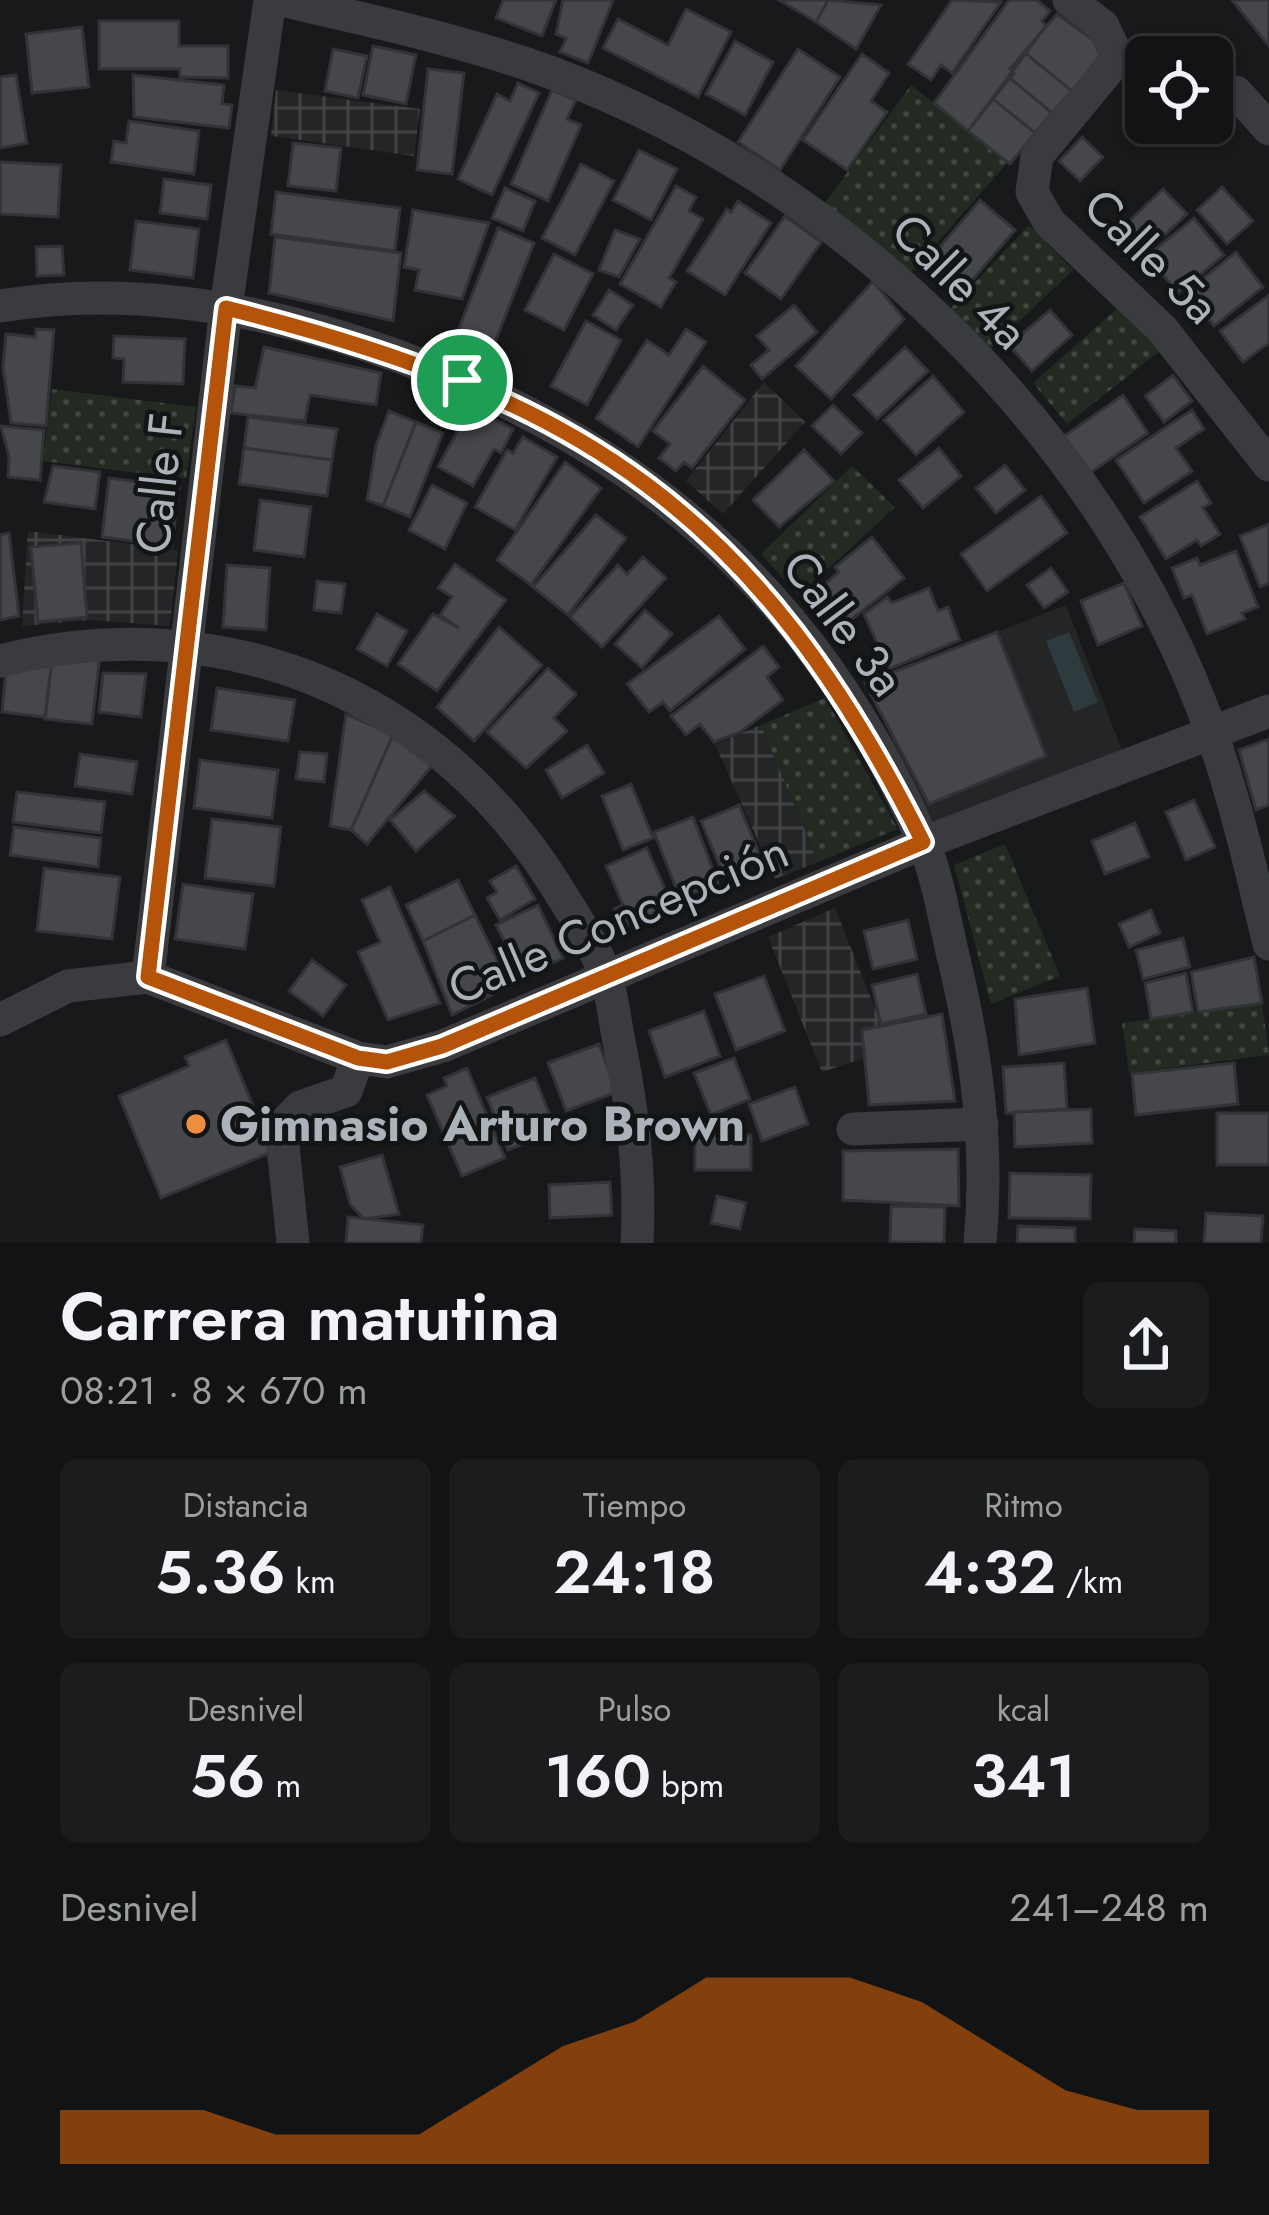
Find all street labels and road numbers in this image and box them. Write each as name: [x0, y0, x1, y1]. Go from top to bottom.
street label: Calle 5a: [1068, 173, 1235, 340]
street label: Calle 4a: [876, 197, 1044, 365]
street label: Calle F: [118, 409, 201, 557]
street label: Calle 3a: [766, 536, 921, 711]
street label: Calle Concepción: [437, 817, 799, 1022]

